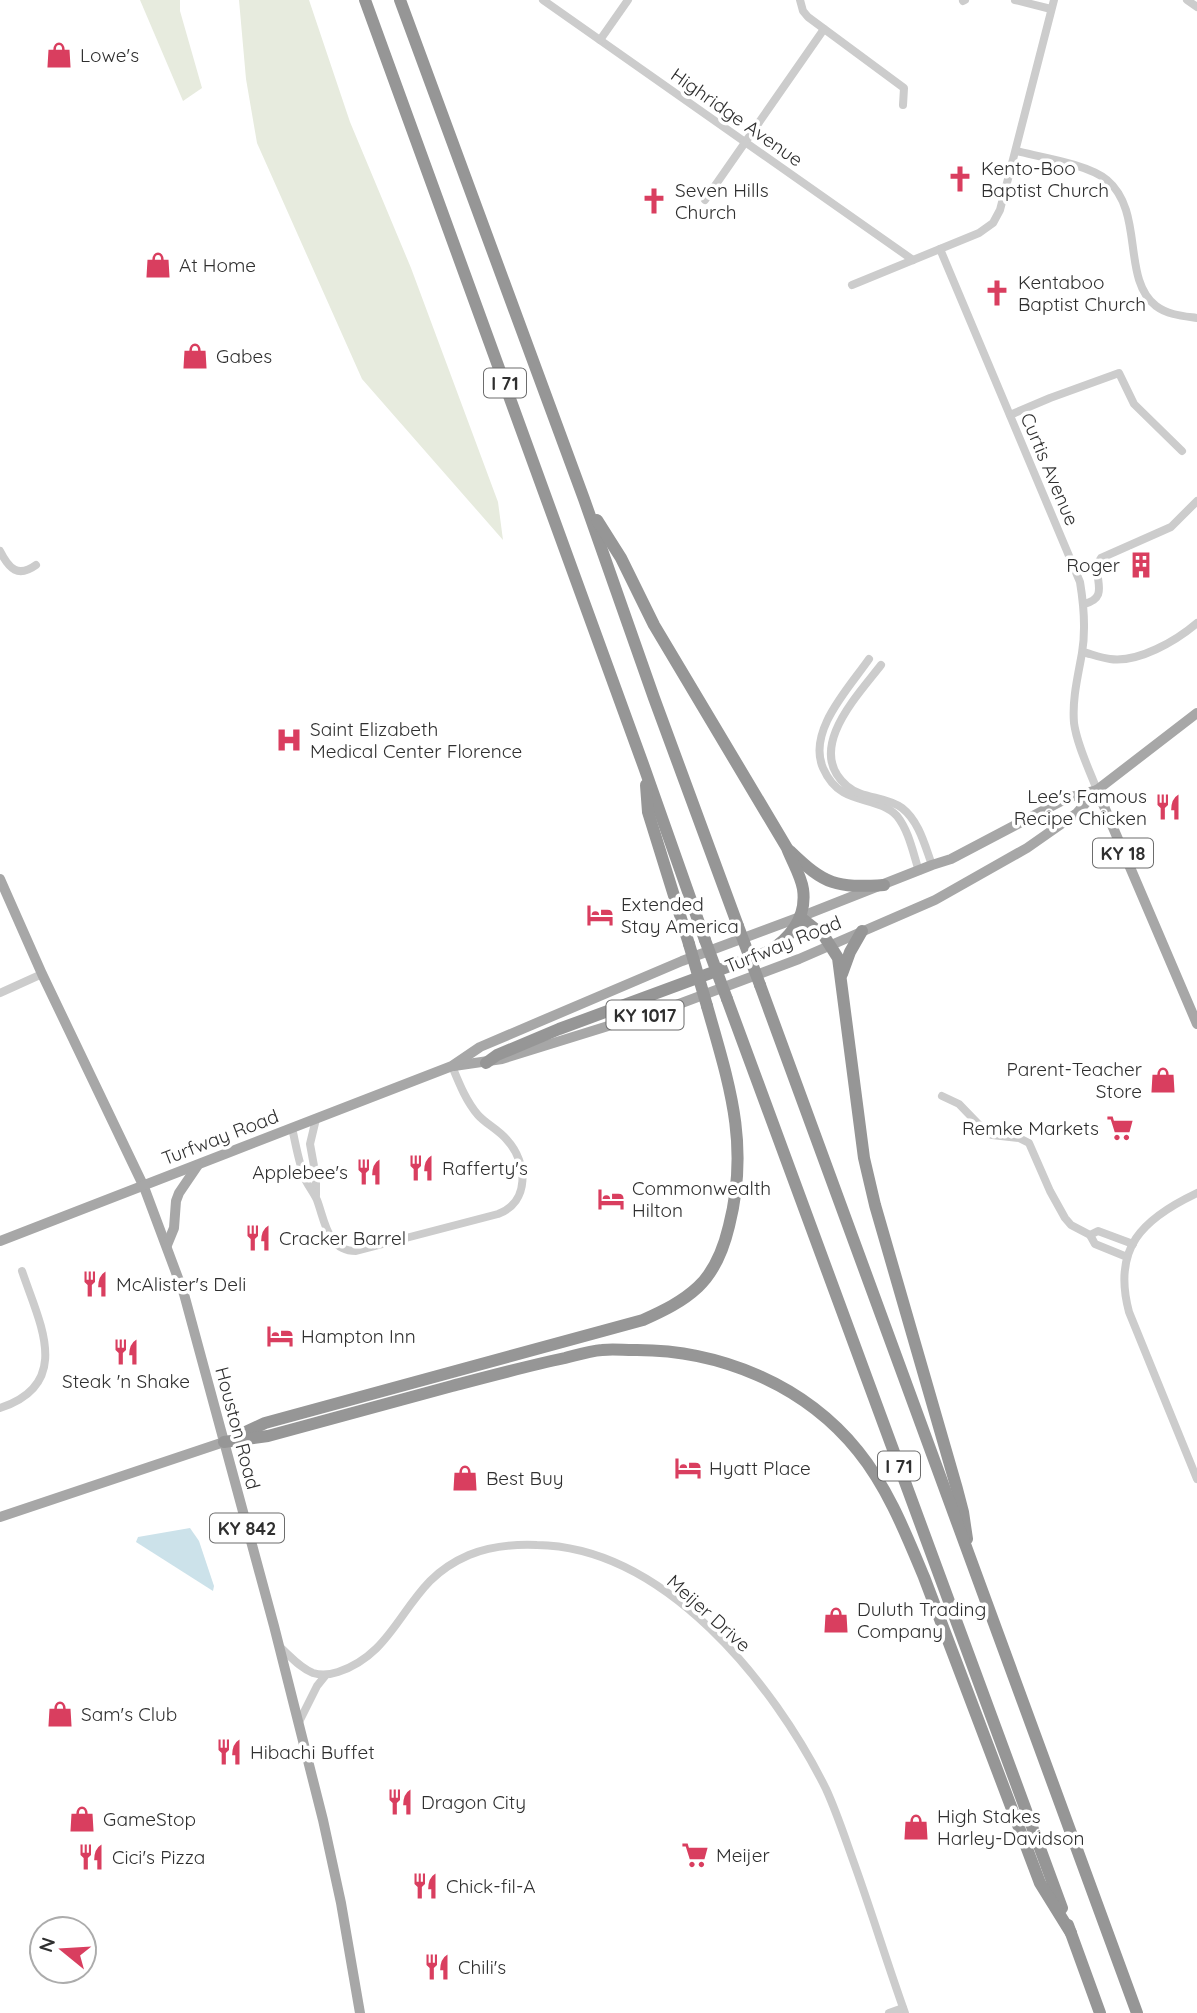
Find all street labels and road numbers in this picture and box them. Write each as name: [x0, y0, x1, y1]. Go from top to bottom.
street label: Highridge Avenue: [666, 63, 808, 171]
road number: I 71: [484, 368, 526, 398]
street label: Curtis Avenue: [1015, 409, 1085, 529]
road number: KY 18: [1093, 838, 1153, 868]
street label: Turfway Road: [721, 910, 845, 978]
road number: KY 1017: [606, 1000, 684, 1030]
street label: Turfway Road: [158, 1104, 282, 1170]
street label: Houston Road: [210, 1364, 266, 1492]
road number: I 71: [878, 1451, 920, 1480]
road number: KY 842: [210, 1513, 284, 1542]
street label: Meijer Drive: [662, 1569, 756, 1657]

